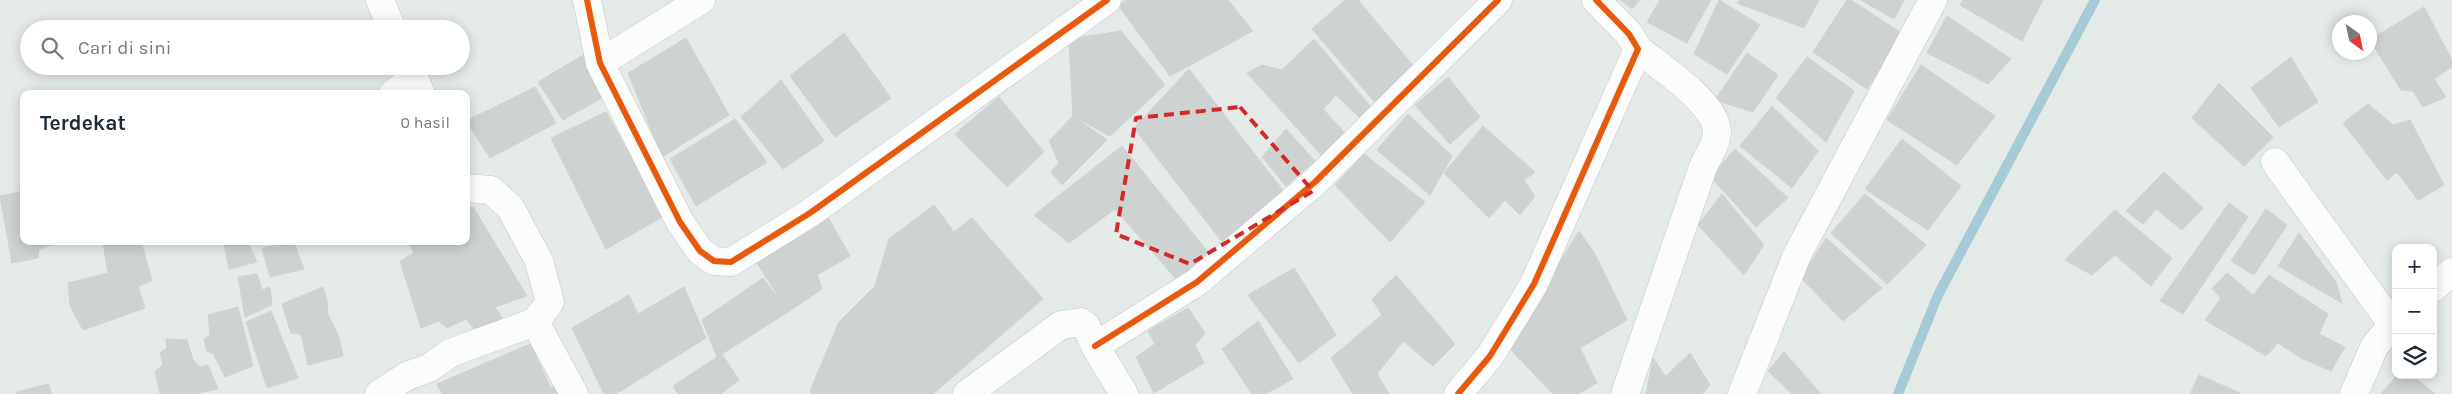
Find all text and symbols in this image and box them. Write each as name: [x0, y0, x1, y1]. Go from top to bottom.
north arrow: [2332, 15, 2377, 60]
search box: [20, 20, 470, 75]
icon: search: [38, 34, 66, 62]
text: Cari di sini: [78, 37, 171, 59]
text: Terdekat: [40, 111, 126, 135]
text: 0 hasil: [401, 113, 450, 132]
map controls: [2392, 244, 2437, 379]
button: +: [2392, 244, 2437, 289]
button: −: [2392, 289, 2437, 334]
button: layers: [2392, 334, 2437, 379]

